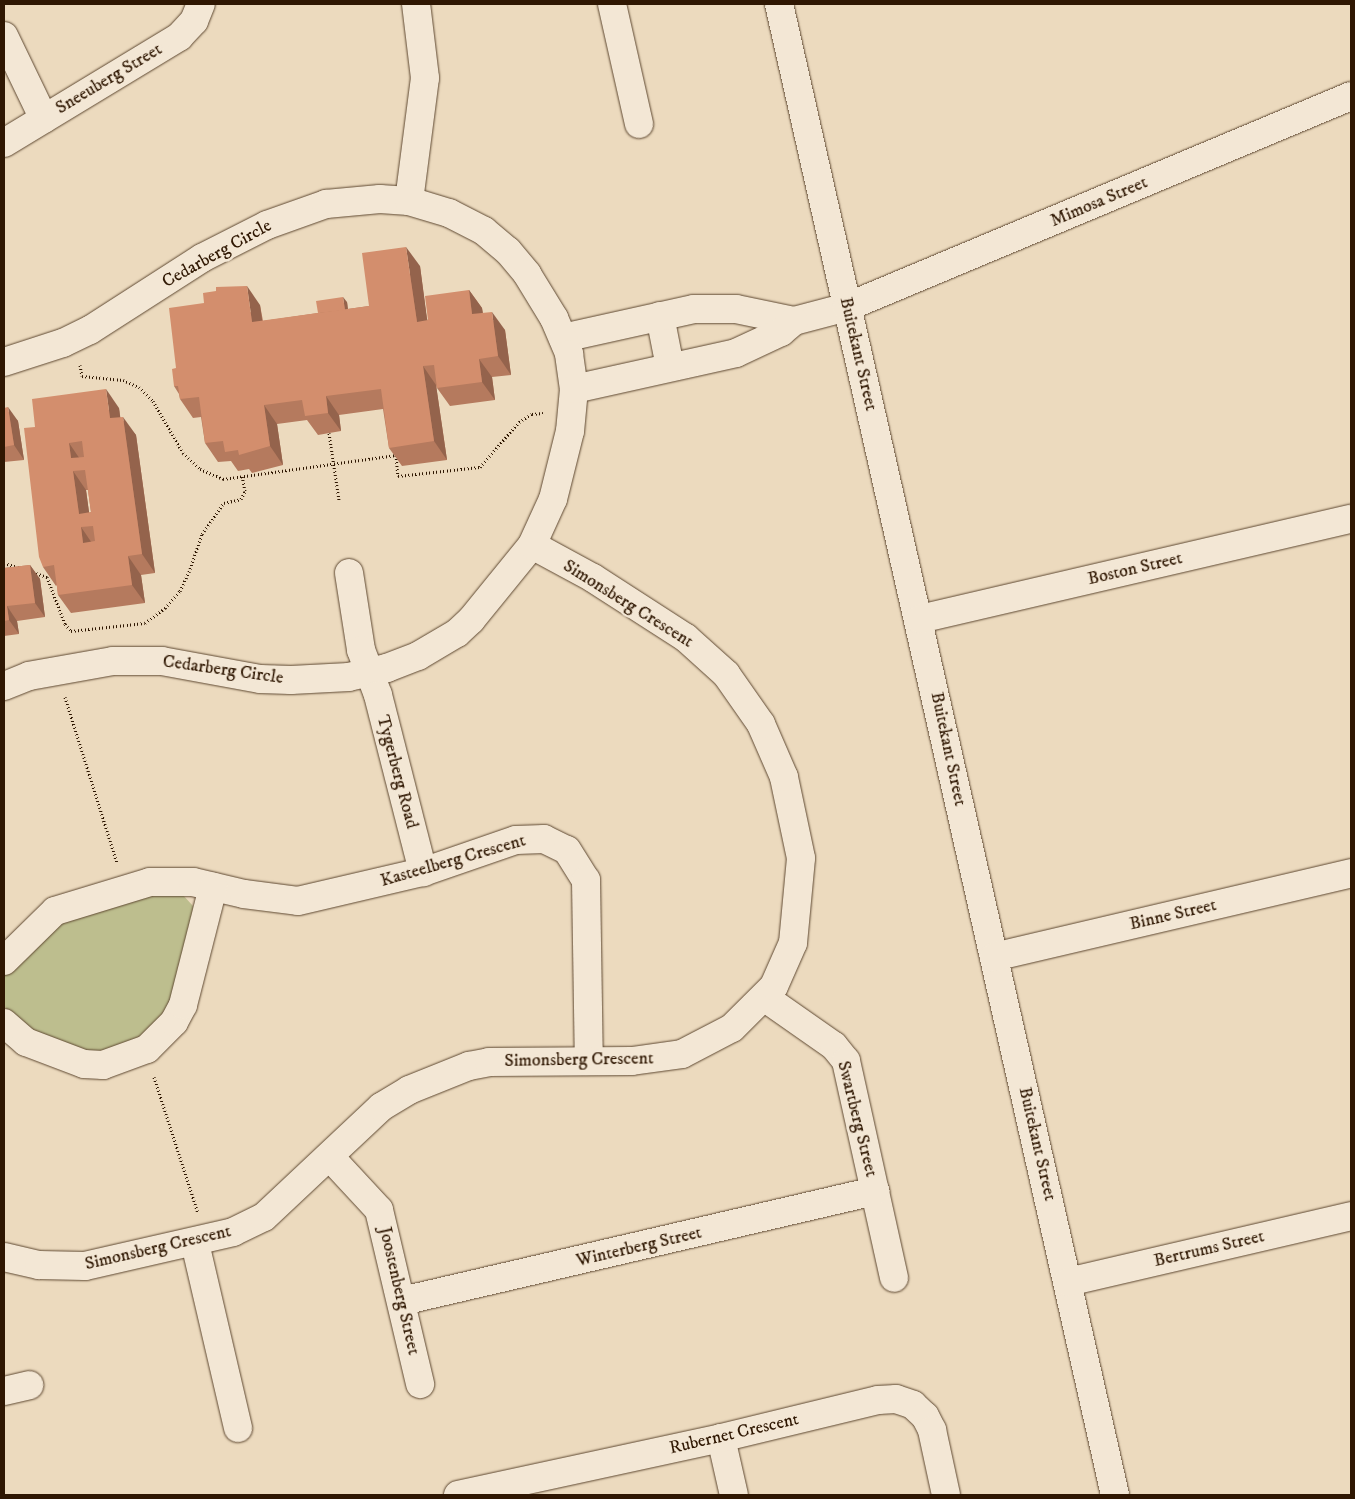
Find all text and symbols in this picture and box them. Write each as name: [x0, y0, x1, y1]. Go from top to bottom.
street label: Sneeuberg Street: [52, 39, 166, 119]
street label: Mimosa Street: [1047, 172, 1151, 232]
street label: Cedarberg Circle: [159, 215, 275, 293]
street label: Buitekant Street: [834, 295, 882, 413]
street label: Boston Street: [1086, 548, 1184, 590]
street label: Simonsberg Crescent: [559, 555, 697, 653]
street label: Cedarberg Circle: [161, 651, 285, 689]
street label: Buitekant Street: [925, 690, 971, 808]
street label: Tygerberg Road: [371, 713, 423, 831]
street label: Kasteelberg Crescent: [378, 830, 528, 892]
street label: Binne Street: [1127, 895, 1219, 935]
street label: Simonsberg Crescent: [504, 1048, 654, 1072]
street label: Swartberg Street: [832, 1059, 882, 1179]
street label: Buitekant Street: [1013, 1085, 1061, 1203]
street label: Simonsberg Crescent: [83, 1221, 233, 1275]
street label: Winterberg Street: [574, 1222, 704, 1272]
street label: Joostenberg Street: [374, 1225, 424, 1357]
street label: Bertrums Street: [1152, 1226, 1266, 1272]
street label: Rubernet Crescent: [667, 1409, 801, 1459]

